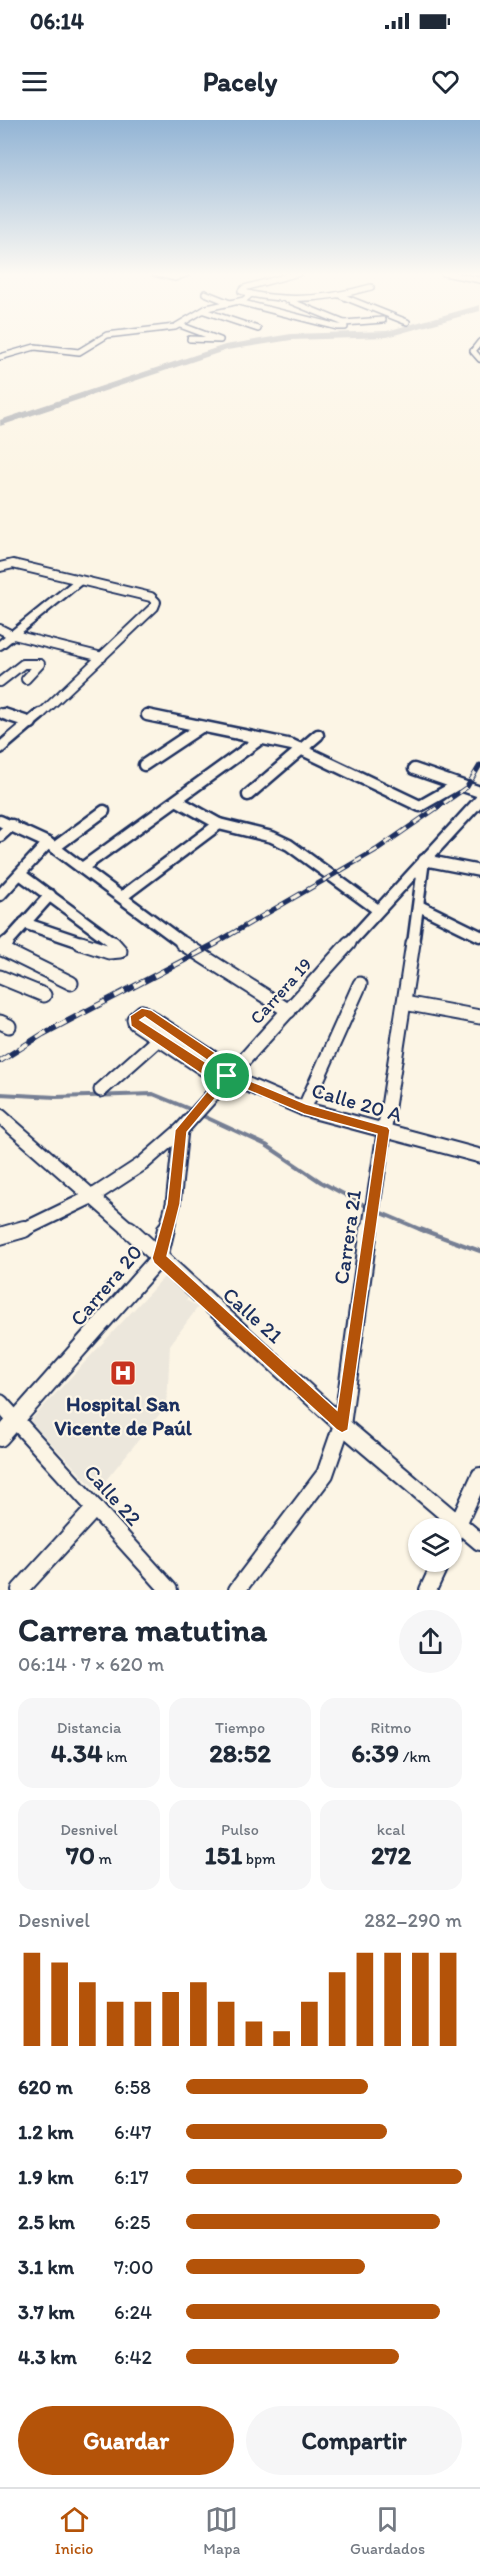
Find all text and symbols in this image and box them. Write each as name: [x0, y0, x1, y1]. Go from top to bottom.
text: 06:14: [30, 8, 84, 35]
icon: menu: [18, 65, 51, 98]
text: Pacely: [203, 65, 277, 98]
icon: heart: [429, 65, 462, 98]
street label: Carrera 19: [245, 953, 317, 1029]
pin: [201, 1050, 252, 1101]
icon: arrive: [210, 1059, 243, 1092]
street label: Calle 20 A: [309, 1077, 406, 1127]
street label: Carrera 21: [328, 1188, 366, 1286]
street label: Carrera 20: [65, 1239, 147, 1331]
street label: Calle 21: [218, 1282, 288, 1348]
hospital icon: Hospital San Vicente de Paúl: [108, 1358, 138, 1388]
place label: Hospital San Vicente de Paúl: [54, 1391, 193, 1440]
street label: Calle 22: [79, 1459, 147, 1531]
map controls: [408, 1518, 462, 1572]
button: layers: [408, 1518, 462, 1572]
text: Carrera matutina: [18, 1610, 267, 1649]
button: share: [399, 1610, 462, 1673]
text: 06:14 · 7 × 620 m: [18, 1652, 164, 1676]
text: Distancia: [57, 1718, 121, 1737]
text: Tiempo: [215, 1718, 265, 1737]
text: Ritmo: [371, 1718, 411, 1737]
text: 4.34: [51, 1737, 103, 1769]
text: 28:52: [209, 1737, 271, 1769]
text: 6:39: [351, 1737, 399, 1769]
text: km: [103, 1747, 127, 1766]
text: /km: [399, 1747, 431, 1766]
text: Desnivel: [60, 1820, 118, 1839]
text: Pulso: [221, 1820, 259, 1839]
text: kcal: [377, 1820, 405, 1839]
text: 70: [66, 1839, 95, 1871]
text: 151: [204, 1839, 242, 1871]
text: 272: [371, 1839, 411, 1871]
text: m: [95, 1849, 112, 1868]
text: bpm: [242, 1849, 276, 1868]
text: Desnivel: [18, 1908, 90, 1932]
text: 282–290 m: [364, 1908, 462, 1932]
text: 620 m: [18, 2075, 73, 2099]
text: 6:58: [114, 2075, 151, 2099]
text: 1.2 km: [18, 2120, 74, 2144]
text: 6:47: [114, 2120, 151, 2144]
text: 1.9 km: [18, 2165, 74, 2189]
text: 6:17: [114, 2165, 149, 2189]
text: 2.5 km: [18, 2210, 75, 2234]
text: 6:25: [114, 2210, 151, 2234]
text: 3.1 km: [18, 2255, 74, 2279]
text: 7:00: [114, 2255, 153, 2279]
text: 3.7 km: [18, 2300, 75, 2324]
text: 6:24: [114, 2300, 152, 2324]
text: 4.3 km: [18, 2345, 77, 2369]
text: 6:42: [114, 2345, 152, 2369]
button: Guardar: [18, 2406, 234, 2475]
button: Compartir: [246, 2406, 462, 2475]
tab: Inicio: [55, 2503, 93, 2558]
tab: Mapa: [203, 2503, 240, 2558]
tab: Guardados: [350, 2503, 425, 2558]

